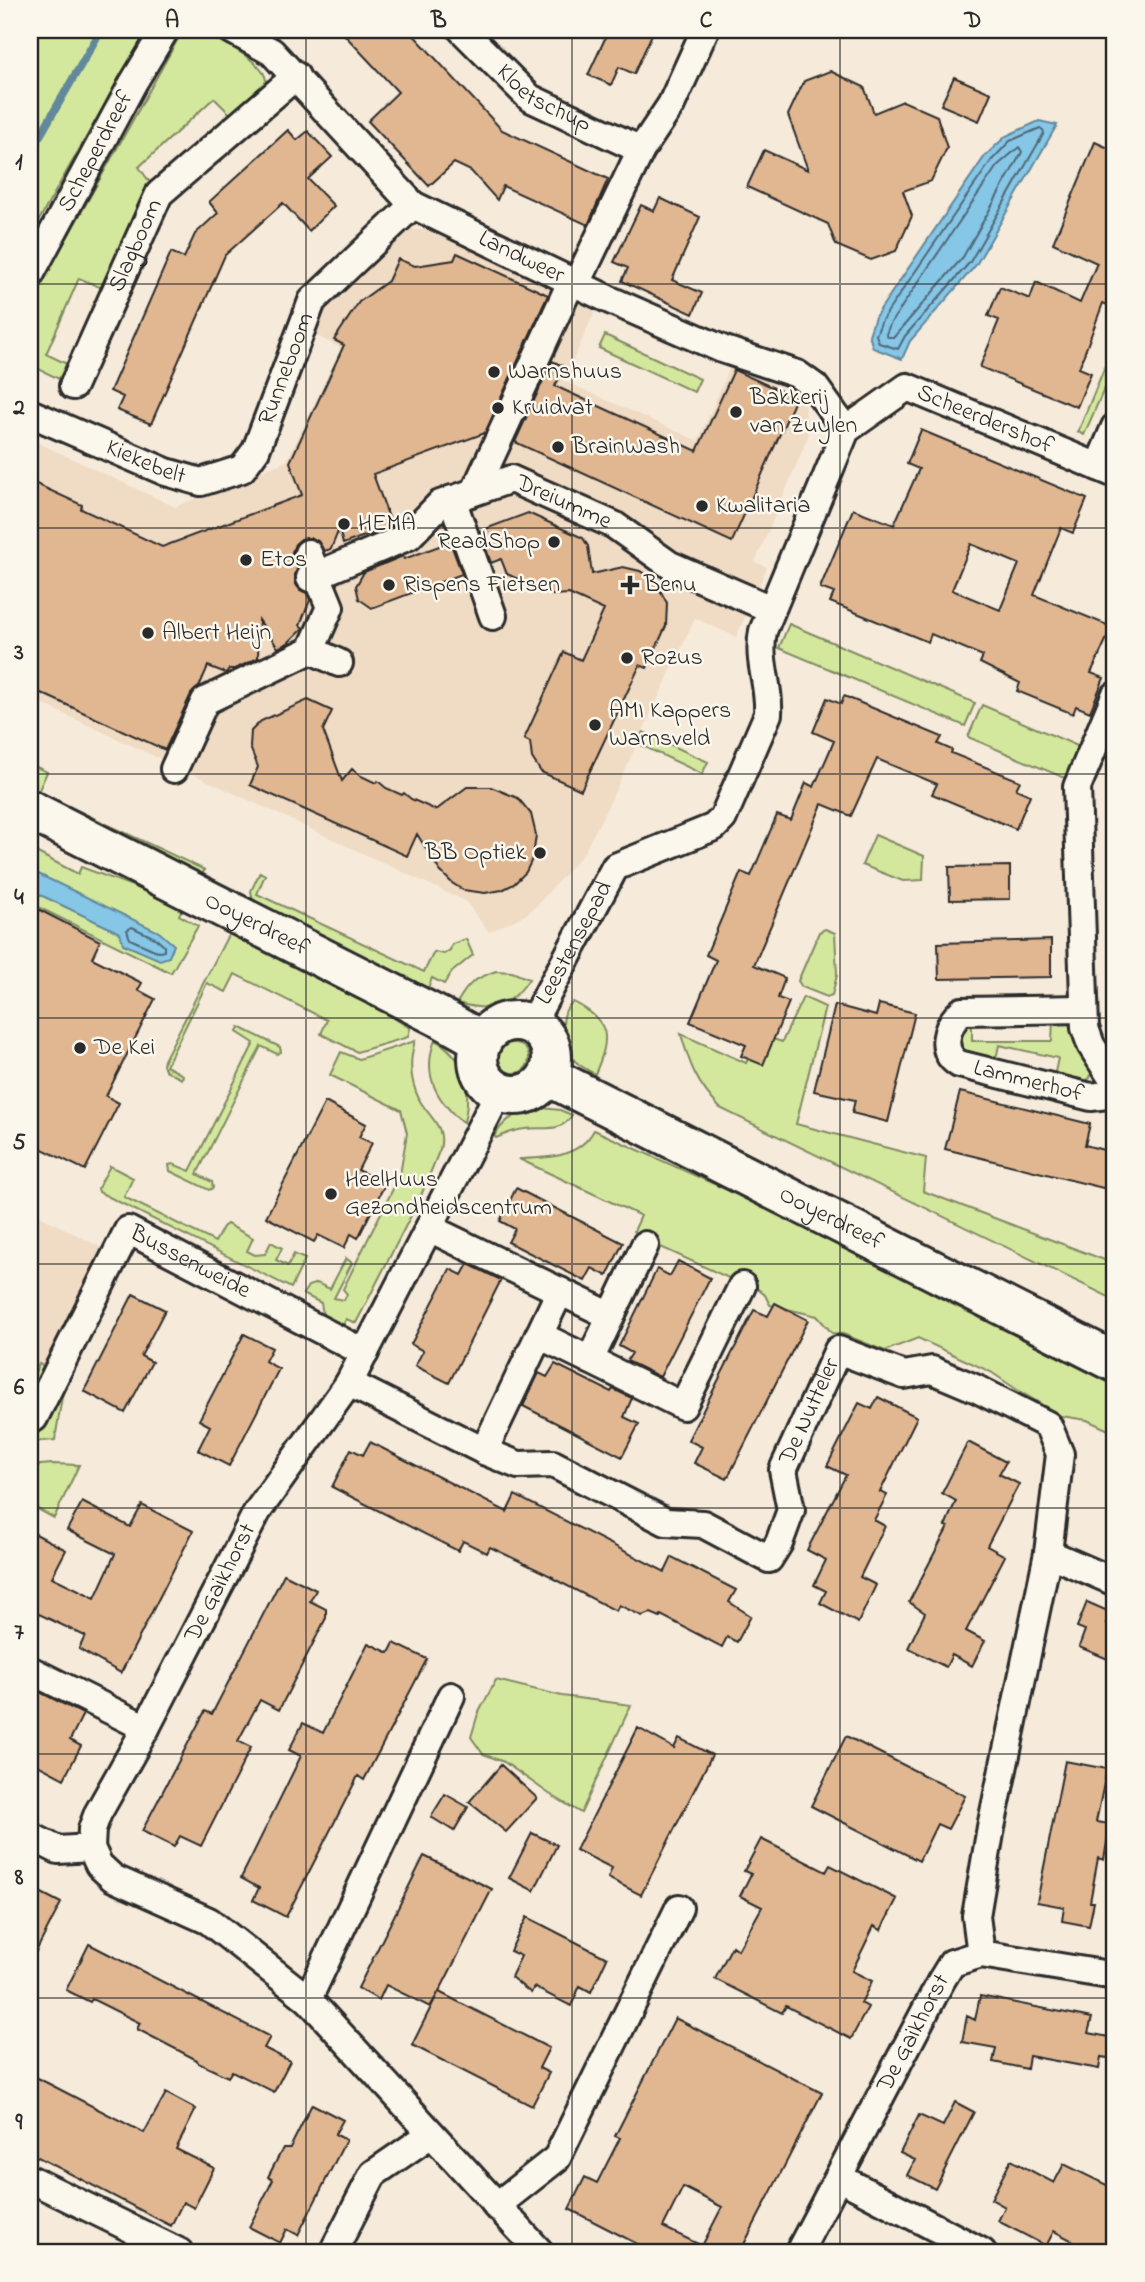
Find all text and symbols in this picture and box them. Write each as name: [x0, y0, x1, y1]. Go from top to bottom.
text: A: [165, 5, 179, 38]
text: B: [430, 5, 447, 38]
text: C: [700, 5, 713, 38]
text: D: [964, 5, 981, 38]
street label: Kloetschup: [488, 56, 597, 142]
street label: Scheperdreef: [49, 84, 143, 219]
text: 1: [15, 147, 23, 180]
street label: Slagboom: [100, 193, 172, 298]
street label: Landweer: [472, 222, 571, 293]
street label: Runneboom: [249, 308, 324, 430]
place label: Warnshuus: [508, 355, 622, 390]
marker: Warnshuus: [486, 364, 502, 380]
street label: Scheerdershof: [911, 375, 1060, 464]
place label: Bakkerij van Zuylen: [749, 381, 857, 445]
place label: Kruidvat: [512, 391, 593, 426]
text: 2: [12, 392, 25, 425]
marker: Kruidvat: [490, 400, 506, 416]
marker: Bakkerij van Zuylen: [728, 404, 744, 420]
street label: Kiekebelt: [100, 430, 190, 494]
place label: BrainWash: [571, 430, 680, 465]
marker: BrainWash: [550, 439, 566, 455]
street label: Dreiumme: [509, 465, 617, 539]
place label: Kwalitaria: [716, 489, 810, 524]
marker: Kwalitaria: [694, 498, 710, 514]
place label: HEMA: [358, 507, 416, 542]
marker: HEMA: [336, 516, 352, 532]
place label: ReadShop: [437, 525, 540, 560]
marker: ReadShop: [546, 534, 562, 550]
place label: Etos: [260, 543, 307, 578]
marker: Etos: [238, 552, 254, 568]
place label: Rispens Fietsen: [403, 568, 560, 603]
place label: Benu: [643, 568, 696, 603]
marker: Rispens Fietsen: [381, 577, 397, 593]
marker: Benu: [622, 577, 638, 593]
place label: Albert Heijn: [162, 616, 271, 651]
marker: Albert Heijn: [140, 625, 156, 641]
text: 3: [13, 637, 24, 670]
place label: Rozus: [641, 641, 703, 676]
marker: Rozus: [619, 650, 635, 666]
place label: AMI Kappers Warnsveld: [609, 694, 731, 757]
marker: AMI Kappers Warnsveld: [587, 717, 603, 733]
place label: BB Optiek: [424, 836, 526, 871]
marker: BB Optiek: [532, 845, 548, 861]
street label: Leestensepad: [527, 874, 622, 1011]
text: 4: [14, 882, 24, 915]
street label: Ooyerdreef: [198, 883, 316, 966]
place label: De Kei: [93, 1031, 155, 1066]
marker: De Kei: [72, 1040, 88, 1056]
street label: Lammerhof: [970, 1051, 1088, 1112]
text: 5: [12, 1127, 26, 1160]
place label: HeelHuus Gezondheidscentrum: [345, 1163, 552, 1226]
street label: Ooyerdreef: [772, 1178, 890, 1260]
marker: HeelHuus Gezondheidscentrum: [323, 1186, 339, 1202]
street label: Bussenweide: [122, 1216, 257, 1308]
street label: De Nutteler: [770, 1352, 850, 1471]
text: 6: [14, 1372, 25, 1405]
street label: De Gaikhorst: [176, 1518, 266, 1649]
text: 7: [14, 1617, 24, 1650]
text: 8: [14, 1862, 24, 1895]
street label: De Gaikhorst: [868, 1967, 959, 2099]
text: 9: [15, 2107, 24, 2140]

